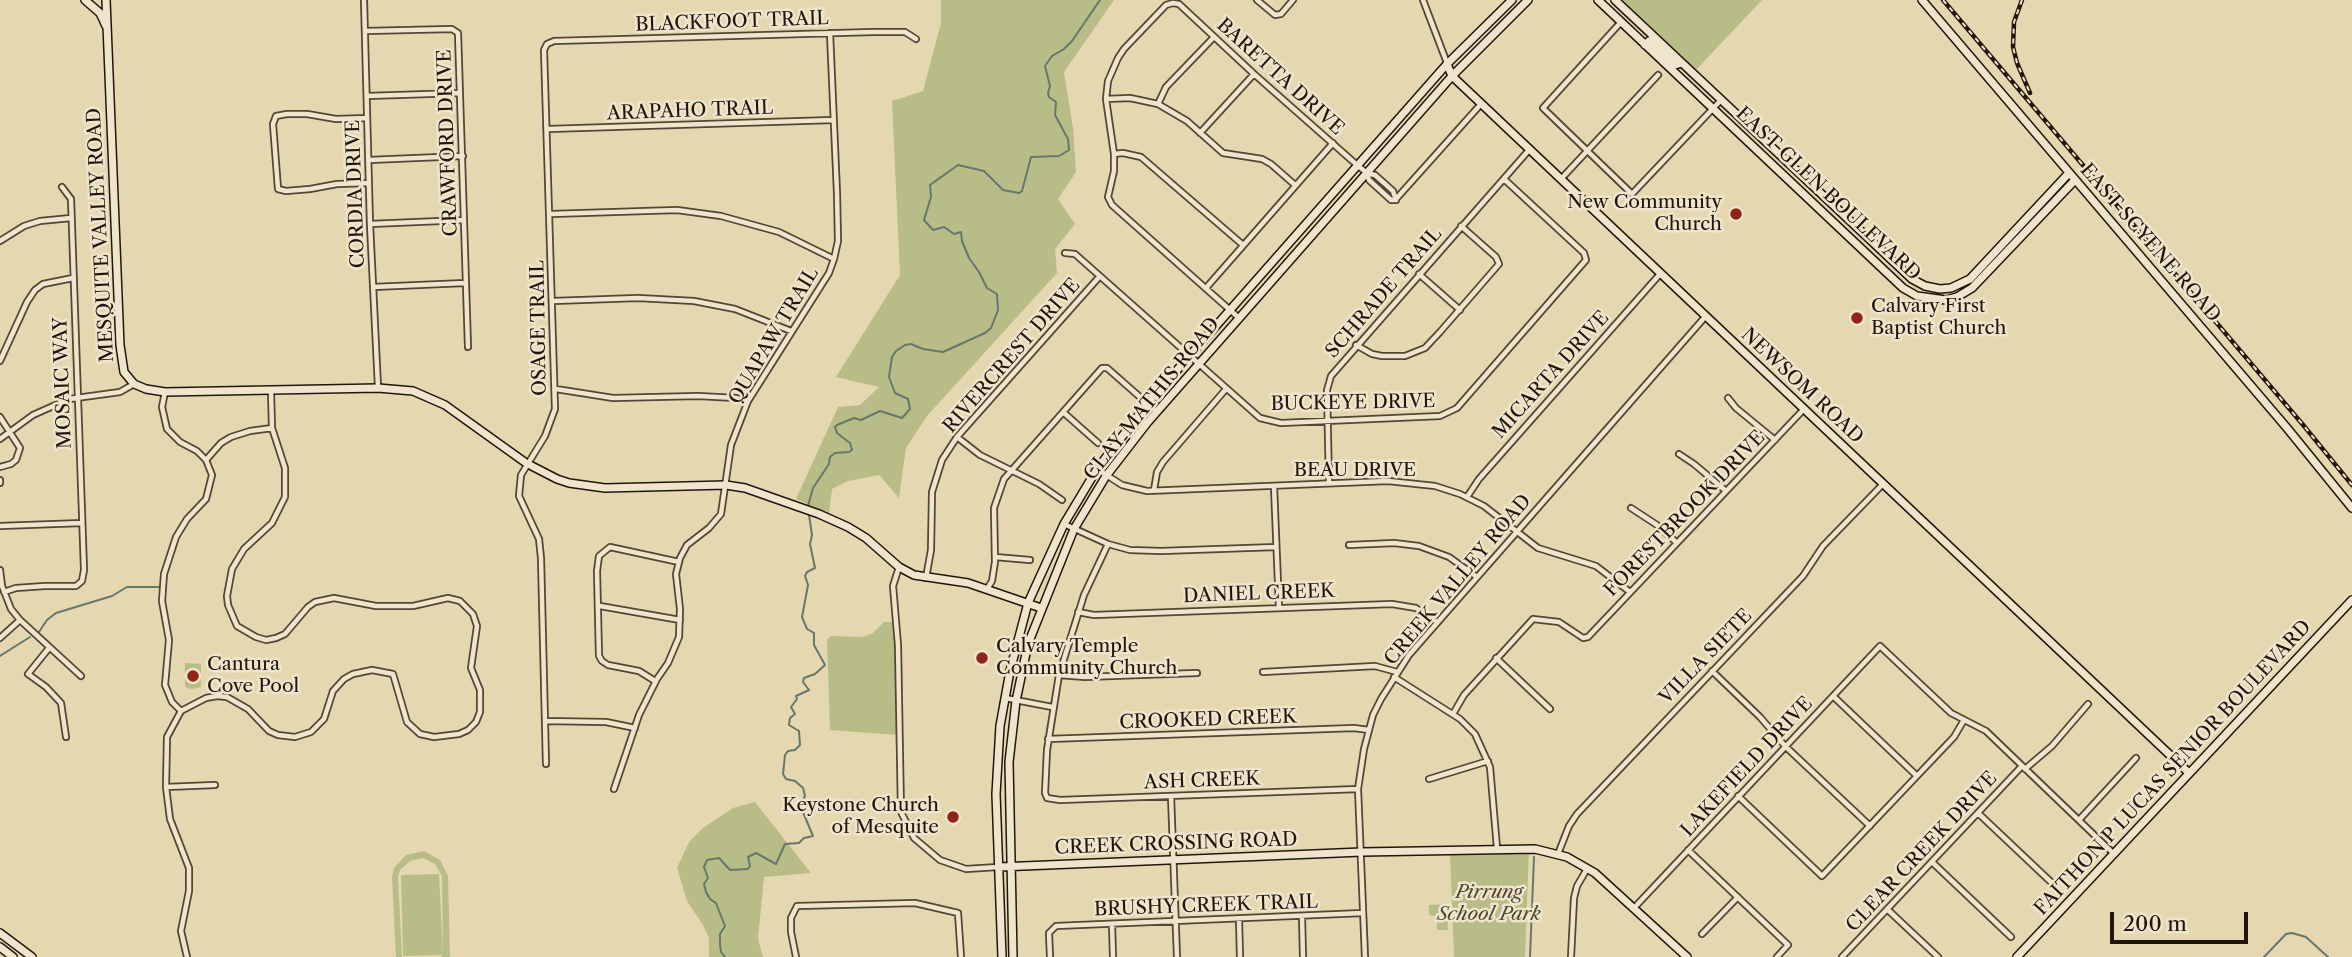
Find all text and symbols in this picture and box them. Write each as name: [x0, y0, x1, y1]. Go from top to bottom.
street label: BLACKFOOT TRAIL: [635, 7, 829, 37]
street label: BARETTA DRIVE: [1212, 14, 1348, 140]
street label: CRAWFORD DRIVE: [433, 49, 463, 237]
street label: ARAPAHO TRAIL: [606, 97, 774, 125]
street label: EAST GLEN BOULEVARD: [1731, 102, 1925, 286]
street label: MESQUITE VALLEY ROAD: [83, 107, 119, 363]
street label: CORDIA DRIVE: [342, 119, 370, 269]
street label: EAST SCYENE ROAD: [2075, 159, 2225, 327]
place label: New Community Church: [1567, 192, 1722, 236]
marker: New Community Church: [1728, 206, 1744, 222]
street label: SCHRADE TRAIL: [1321, 223, 1447, 363]
street label: OSAGE TRAIL: [526, 260, 552, 396]
street label: QUAPAW TRAIL: [724, 263, 824, 409]
street label: RIVERCREST DRIVE: [939, 274, 1085, 438]
place label: Calvary First Baptist Church: [1871, 296, 2006, 340]
street label: MICARTA DRIVE: [1488, 307, 1614, 443]
marker: Calvary First Baptist Church: [1849, 310, 1865, 326]
street label: CLAY MATHIS ROAD: [1079, 313, 1225, 485]
street label: MOSAIC WAY: [49, 317, 77, 449]
street label: NEWSOM ROAD: [1736, 324, 1868, 448]
street label: BUCKEYE DRIVE: [1270, 390, 1436, 416]
street label: FORESTBROOK DRIVE: [1600, 426, 1770, 602]
street label: BEAU DRIVE: [1294, 460, 1416, 482]
street label: CREEK VALLEY ROAD: [1380, 490, 1536, 670]
street label: DANIEL CREEK: [1183, 580, 1335, 608]
street label: VILLA SIETE: [1655, 605, 1757, 709]
street label: FAITHON P LUCAS SENIOR BOULEVARD: [2030, 616, 2316, 920]
place label: Calvary Temple Community Church: [996, 636, 1177, 680]
marker: Calvary Temple Community Church: [974, 650, 990, 666]
place label: Cantura Cove Pool: [207, 654, 299, 698]
marker: Cantura Cove Pool: [185, 668, 201, 684]
street label: LAKEFIELD DRIVE: [1676, 692, 1818, 842]
street label: CROOKED CREEK: [1119, 706, 1297, 734]
street label: CLEAR CREEK DRIVE: [1842, 767, 2002, 937]
street label: ASH CREEK: [1143, 768, 1261, 794]
place label: Keystone Church of Mesquite: [782, 795, 939, 839]
marker: Keystone Church of Mesquite: [945, 809, 961, 825]
street label: CREEK CROSSING ROAD: [1054, 828, 1298, 860]
park label: Pirrung School Park: [1437, 882, 1541, 926]
street label: BRUSHY CREEK TRAIL: [1094, 891, 1318, 921]
scale bar: [2114, 898, 2252, 942]
text: 200 m: [2123, 911, 2187, 936]

